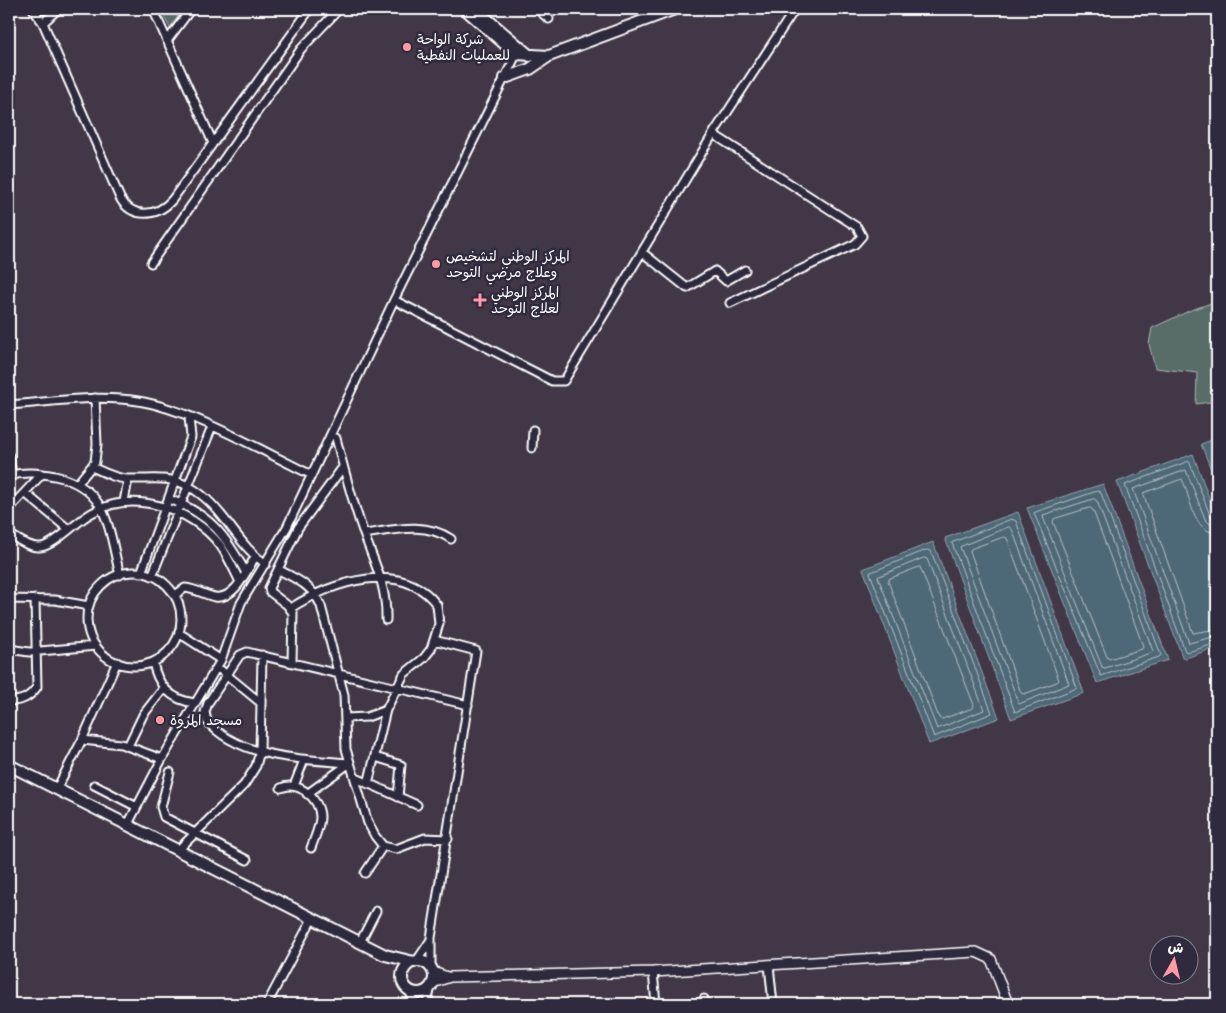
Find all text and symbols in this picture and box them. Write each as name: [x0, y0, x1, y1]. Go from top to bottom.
place label: شركة الواحة للعمليات النفطية: [417, 30, 510, 64]
marker: شركة الواحة للعمليات النفطية: [401, 41, 413, 53]
place label: المركز الوطني لتشخيص وعلاج مرضي التوحد: [446, 247, 570, 285]
marker: المركز الوطني لتشخيص وعلاج مرضي التوحد: [430, 258, 442, 270]
place label: المركز الوطني لعلاج التوحد: [491, 283, 559, 318]
marker: المركز الوطني لعلاج التوحد: [473, 293, 487, 307]
place label: مسجد المروة: [170, 711, 242, 729]
marker: مسجد المروة: [154, 714, 166, 726]
north arrow: [1148, 936, 1198, 986]
text: ش: [1167, 937, 1185, 957]

